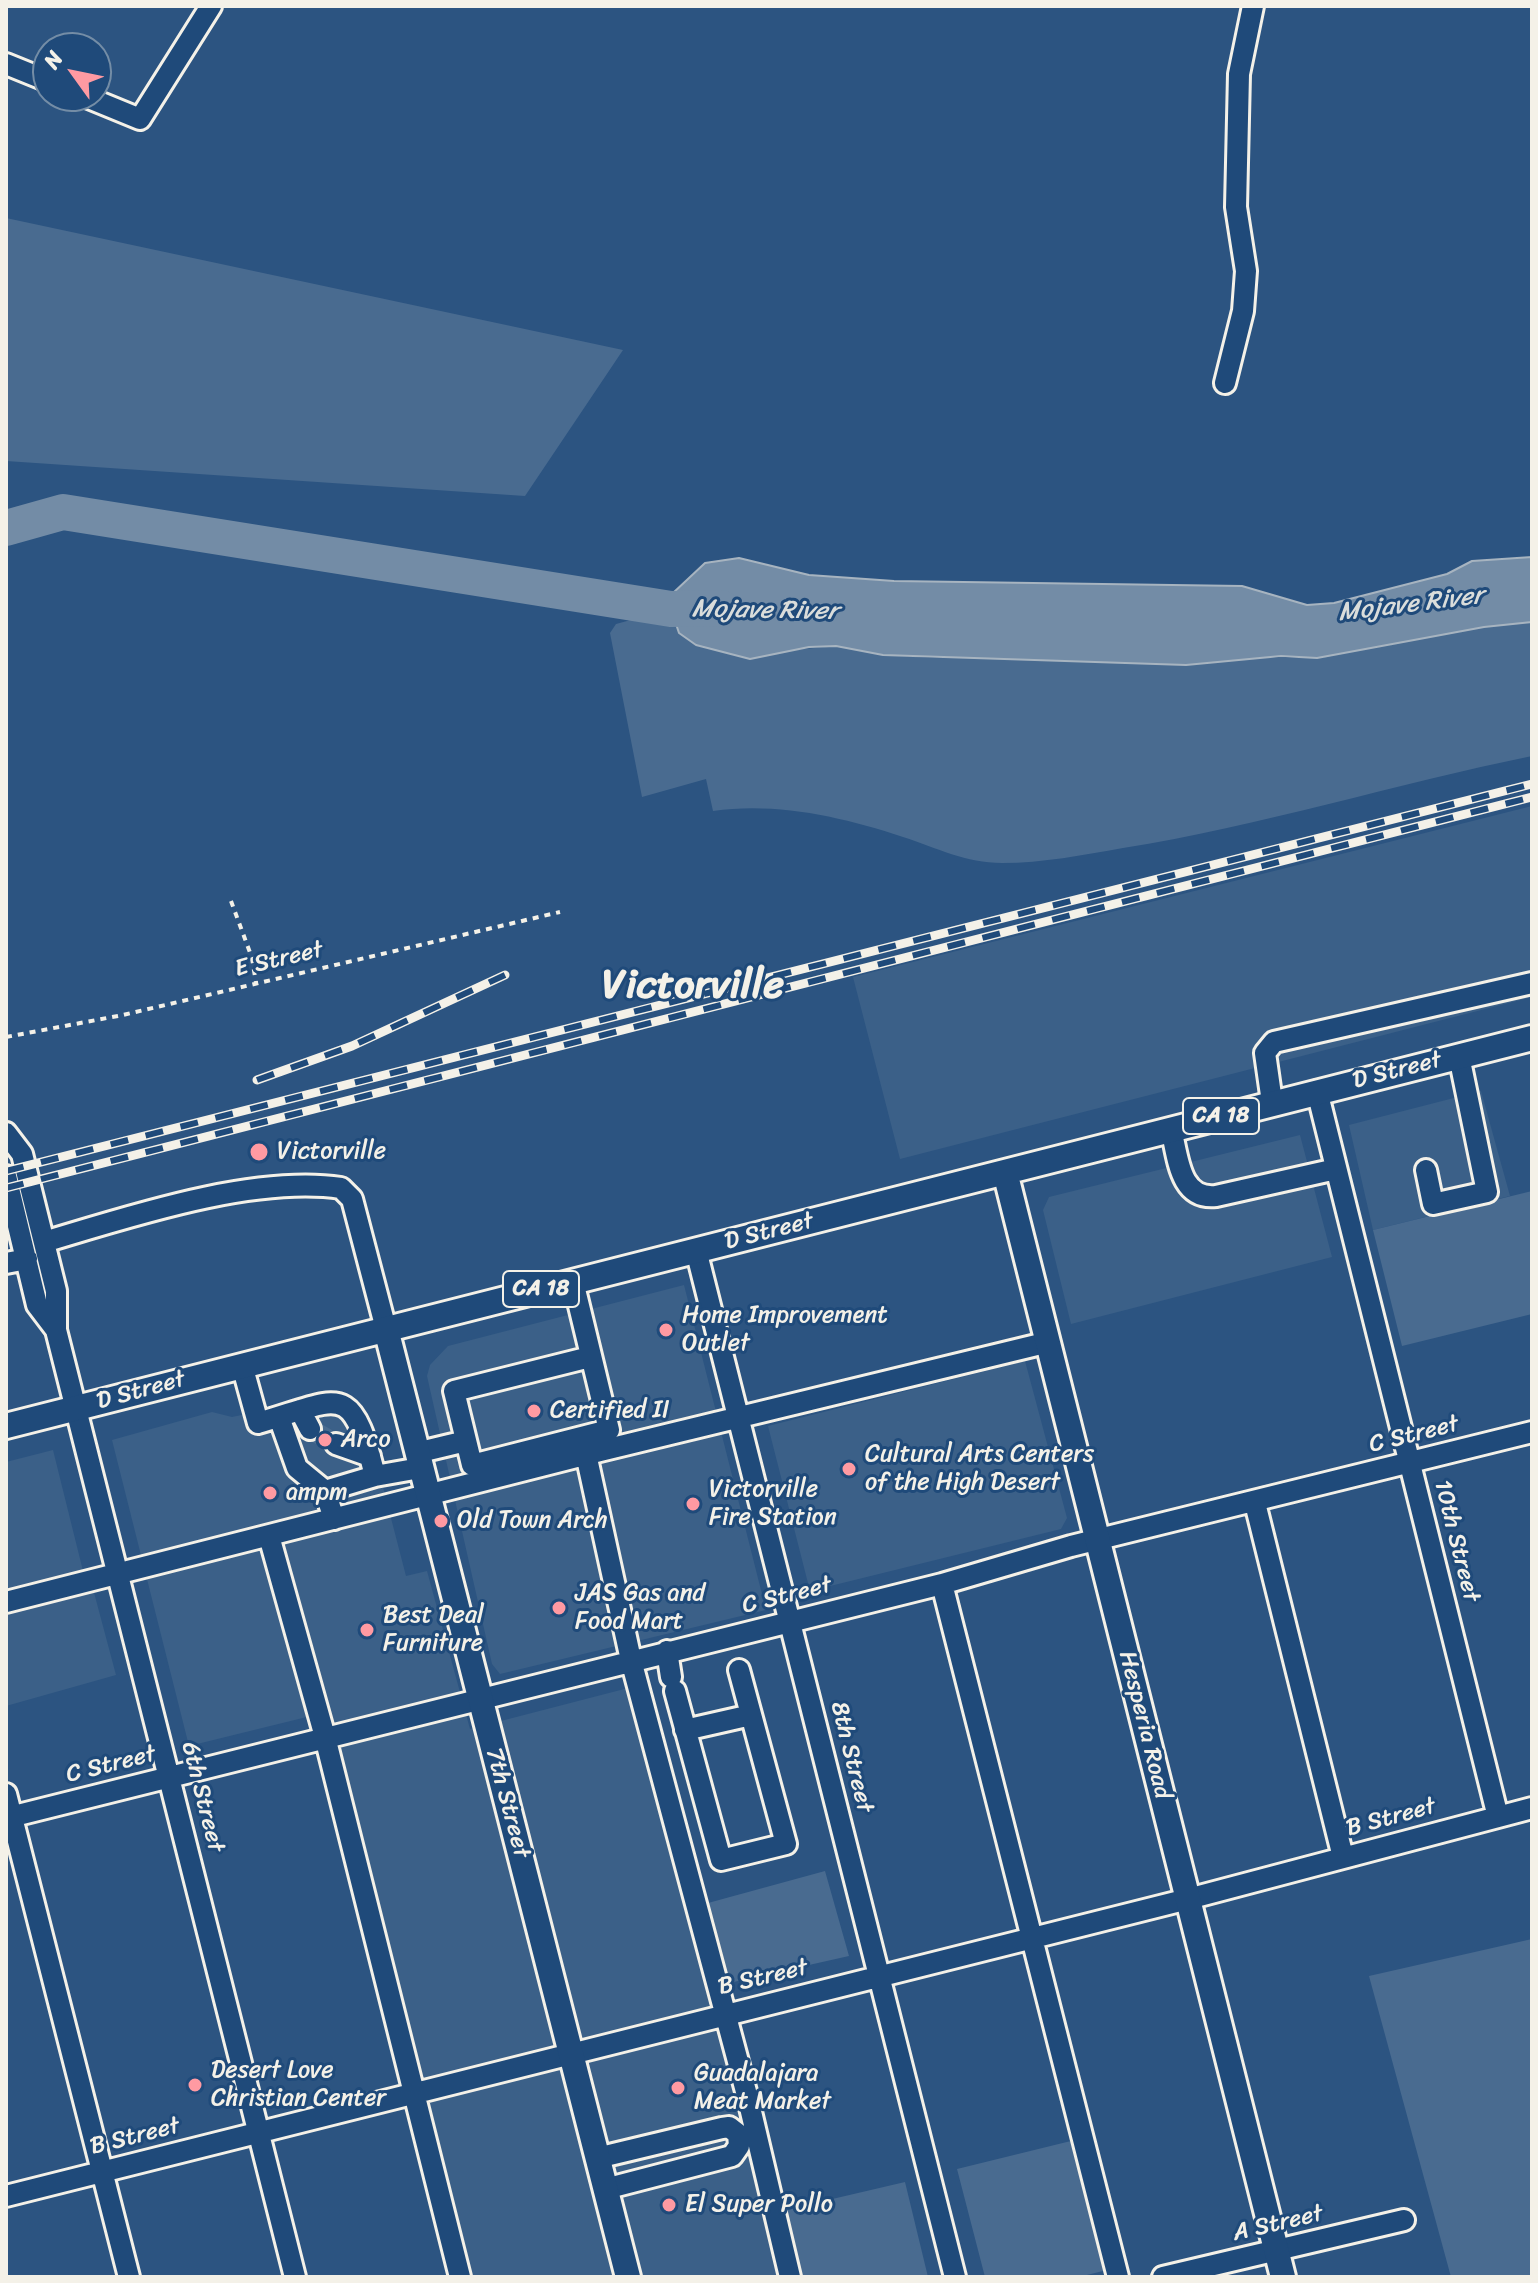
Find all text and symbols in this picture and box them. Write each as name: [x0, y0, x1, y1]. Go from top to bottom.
north arrow: [32, 32, 112, 112]
text: N: [33, 43, 74, 77]
water label: Mojave River: [1336, 581, 1486, 629]
water label: Mojave River: [692, 594, 838, 628]
street label: E Street: [232, 936, 326, 984]
district label: Victorville: [602, 963, 784, 1011]
street label: D Street: [1350, 1046, 1444, 1096]
road number: CA 18: [1183, 1098, 1259, 1134]
place label: Victorville: [277, 1138, 386, 1166]
marker: Victorville: [248, 1141, 270, 1163]
street label: D Street: [722, 1207, 816, 1257]
road number: CA 18: [503, 1271, 579, 1307]
place label: Home Improvement Outlet: [682, 1302, 888, 1358]
marker: Home Improvement Outlet: [657, 1321, 675, 1339]
street label: D Street: [94, 1365, 188, 1417]
place label: Certified II: [550, 1397, 669, 1425]
marker: Certified II: [525, 1402, 543, 1420]
street label: C Street: [1366, 1410, 1462, 1460]
place label: Arco: [341, 1426, 391, 1454]
marker: Arco: [316, 1431, 334, 1449]
place label: Cultural Arts Centers of the High Desert: [865, 1441, 1094, 1497]
marker: Cultural Arts Centers of the High Desert: [840, 1460, 858, 1478]
place label: Victorville Fire Station: [709, 1476, 837, 1532]
street label: 10th Street: [1427, 1477, 1485, 1605]
place label: ampm: [286, 1479, 348, 1507]
marker: ampm: [261, 1484, 279, 1502]
marker: Victorville Fire Station: [684, 1495, 702, 1513]
place label: Old Town Arch: [457, 1507, 608, 1535]
marker: Old Town Arch: [432, 1512, 450, 1530]
street label: C Street: [739, 1571, 835, 1621]
place label: JAS Gas and Food Mart: [575, 1580, 705, 1636]
marker: JAS Gas and Food Mart: [550, 1599, 568, 1617]
place label: Best Deal Furniture: [383, 1602, 484, 1658]
marker: Best Deal Furniture: [358, 1621, 376, 1639]
street label: Hesperia Road: [1112, 1648, 1176, 1802]
street label: 8th Street: [823, 1698, 879, 1816]
street label: 6th Street: [174, 1739, 230, 1855]
street label: C Street: [63, 1740, 159, 1790]
street label: 7th Street: [478, 1745, 536, 1861]
street label: B Street: [1343, 1792, 1439, 1844]
street label: B Street: [715, 1954, 811, 2002]
place label: Desert Love Christian Center: [211, 2057, 386, 2113]
place label: Guadalajara Meat Market: [694, 2060, 831, 2116]
marker: Desert Love Christian Center: [186, 2076, 204, 2094]
marker: Guadalajara Meat Market: [669, 2079, 687, 2097]
street label: B Street: [87, 2112, 183, 2162]
place label: El Super Pollo: [685, 2191, 833, 2219]
marker: El Super Pollo: [660, 2196, 678, 2214]
street label: A Street: [1230, 2200, 1326, 2248]

